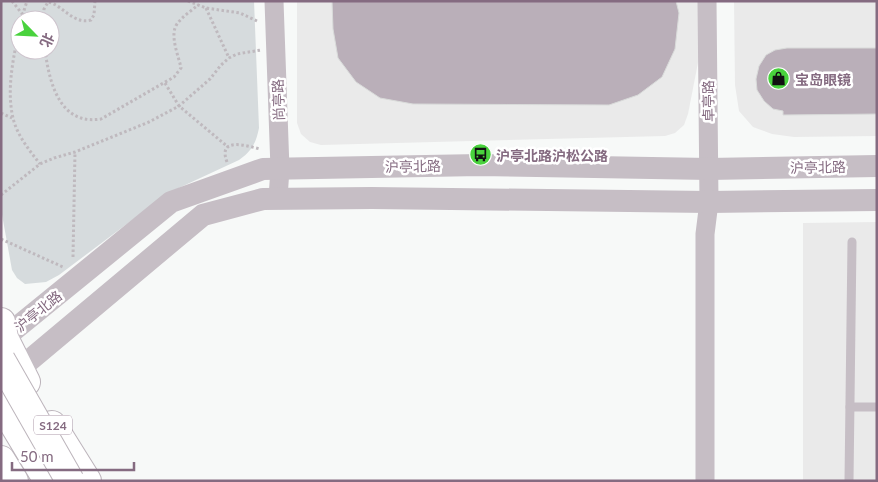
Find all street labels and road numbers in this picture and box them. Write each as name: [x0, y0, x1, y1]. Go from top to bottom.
street label: 尚亭路: [269, 79, 287, 121]
street label: 卓亭路: [699, 80, 717, 122]
street label: 沪亭北路: [385, 157, 441, 175]
street label: 沪亭北路: [790, 158, 846, 176]
street label: 沪亭北路: [11, 287, 65, 335]
road number: S124: [34, 416, 72, 434]

